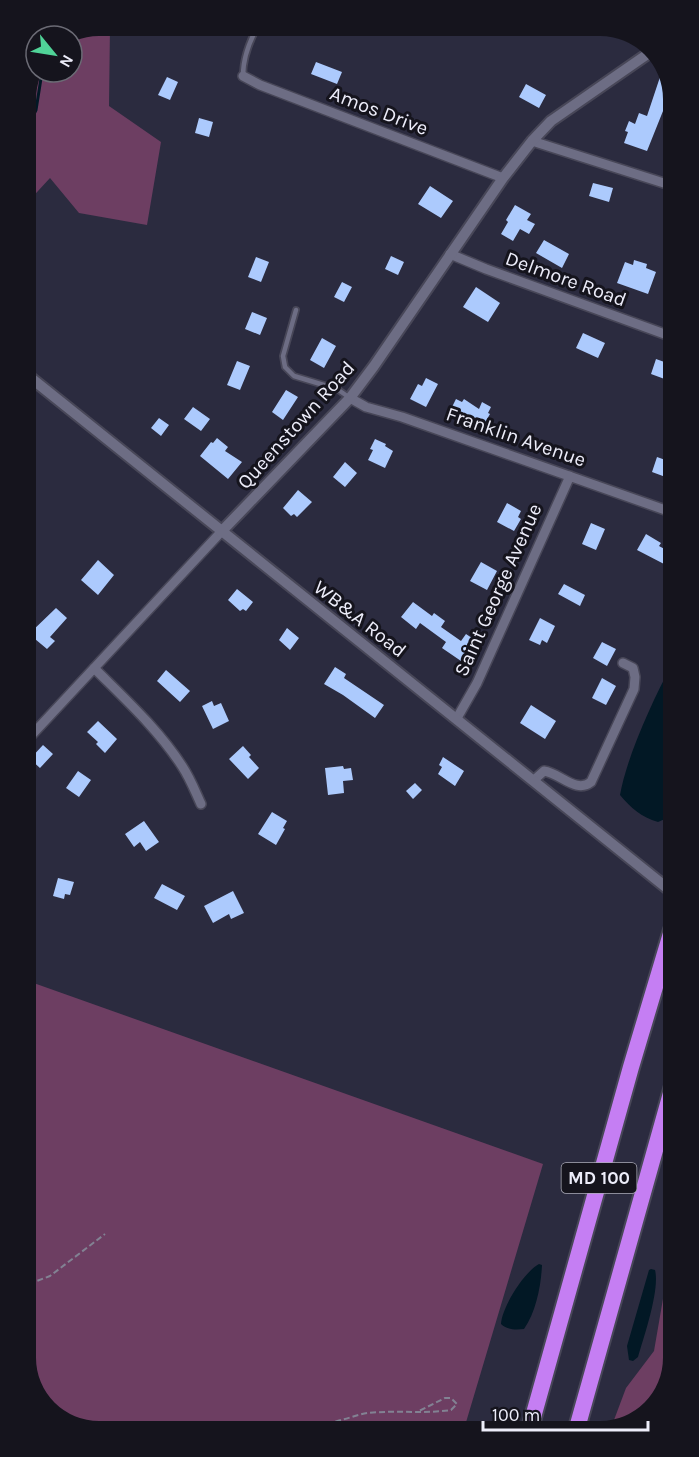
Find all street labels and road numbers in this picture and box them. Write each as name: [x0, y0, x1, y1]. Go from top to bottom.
street label: Amos Drive: [327, 82, 431, 140]
street label: Delmore Road: [502, 246, 630, 312]
street label: Queenstown Road: [233, 356, 359, 494]
street label: Franklin Avenue: [443, 402, 589, 472]
street label: Saint George Avenue: [450, 500, 546, 680]
street label: WB&A Road: [309, 576, 411, 662]
road number: MD 100: [562, 1163, 636, 1193]

